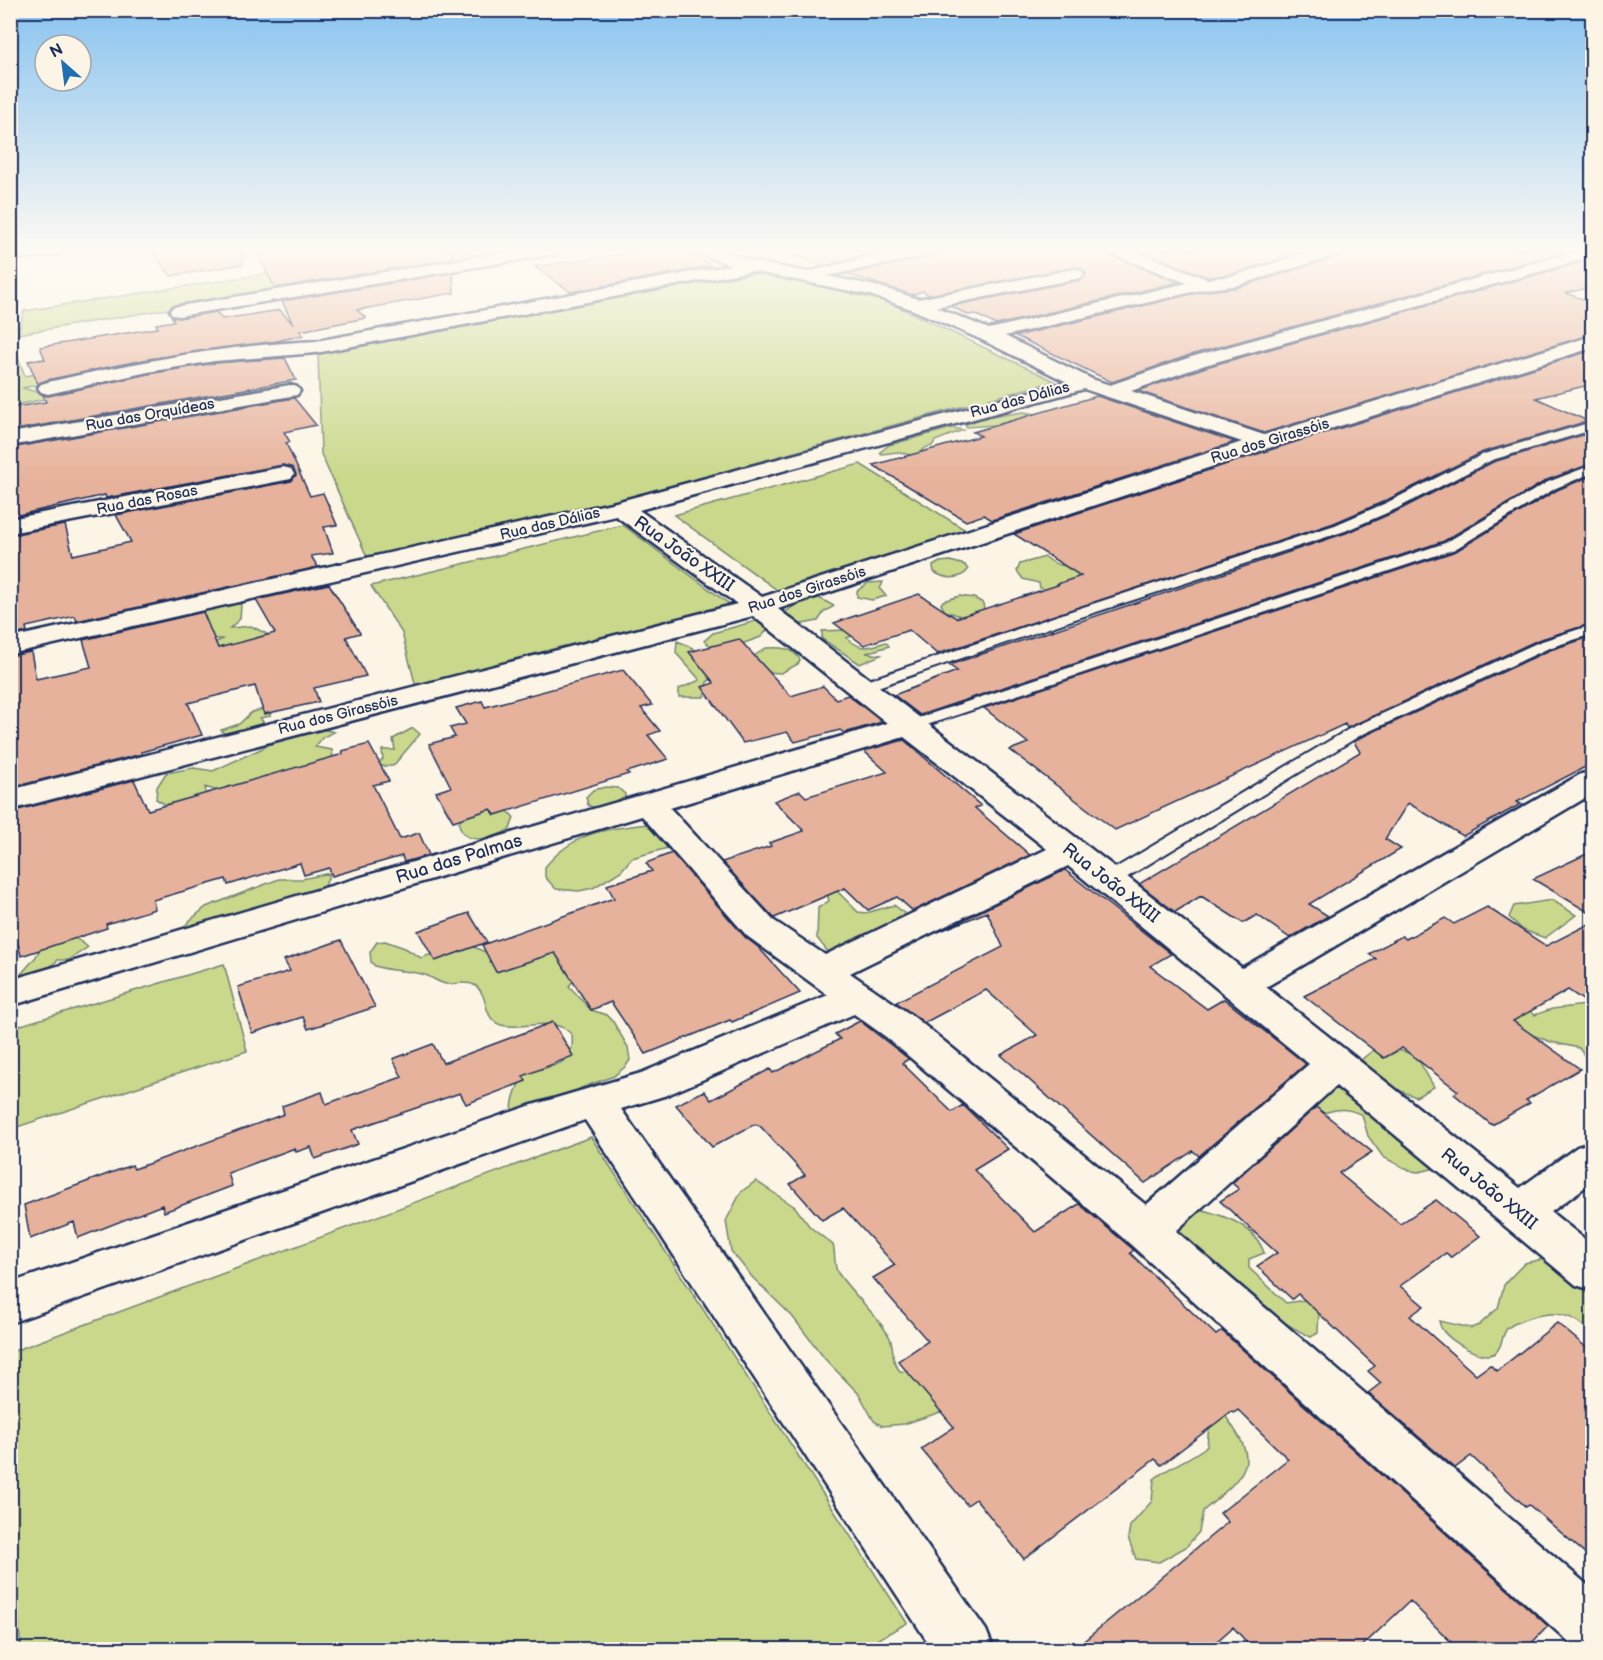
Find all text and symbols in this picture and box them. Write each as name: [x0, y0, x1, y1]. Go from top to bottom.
north arrow: [33, 33, 93, 93]
text: N: [47, 40, 66, 62]
street label: Rua das Dálias: [968, 377, 1072, 422]
street label: Rua das Orquídeas: [84, 394, 217, 436]
street label: Rua dos Girassóis: [1208, 414, 1332, 468]
street label: Rua das Rosas: [95, 481, 200, 519]
street label: Rua das Dálias: [498, 503, 602, 545]
street label: Rua João XXIII: [630, 512, 738, 596]
street label: Rua dos Girassóis: [746, 562, 869, 618]
street label: Rua dos Girassóis: [276, 691, 400, 739]
street label: Rua das Palmas: [393, 830, 525, 888]
street label: Rua João XXIII: [1058, 839, 1164, 927]
street label: Rua João XXIII: [1437, 1144, 1541, 1234]

